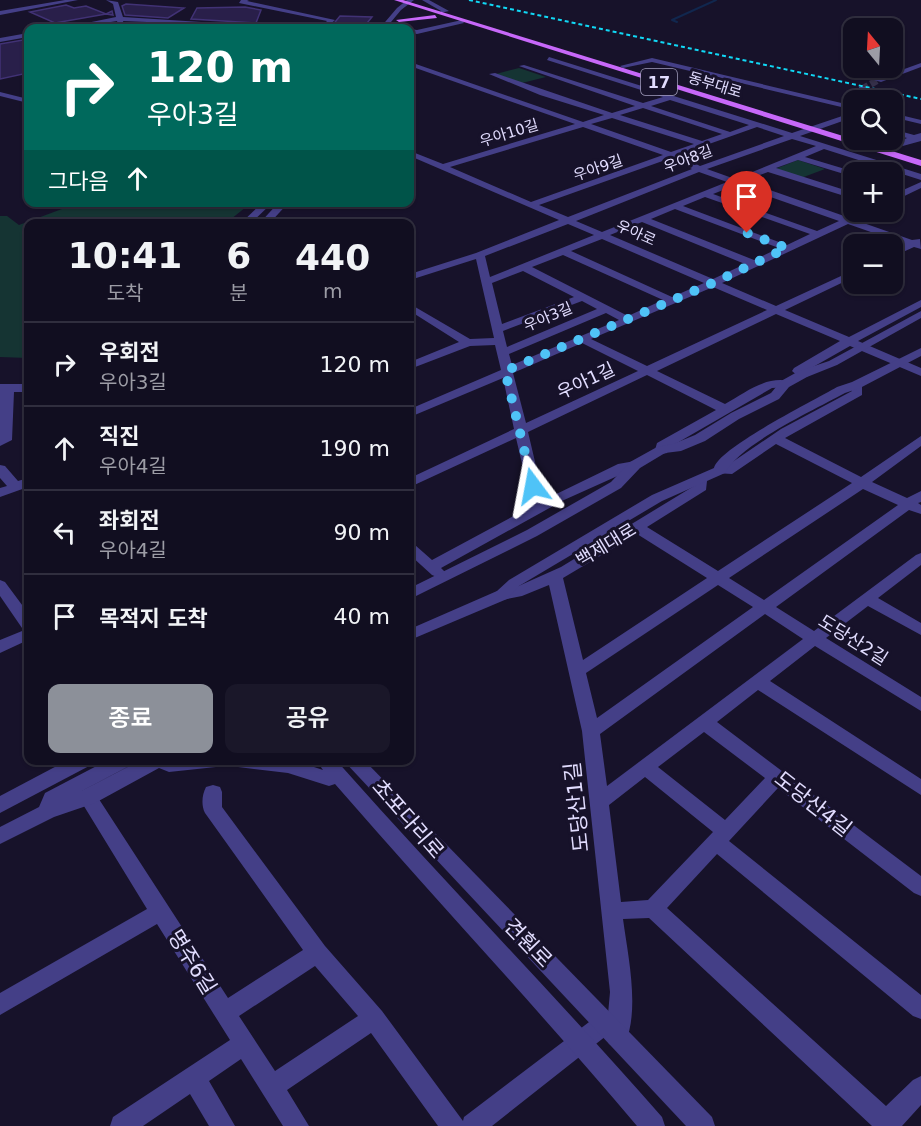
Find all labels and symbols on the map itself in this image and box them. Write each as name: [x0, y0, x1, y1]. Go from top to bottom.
north arrow: [843, 18, 903, 78]
street label: 동부대로: [686, 68, 744, 102]
road number: 17: [641, 69, 677, 95]
street label: 우아10길: [477, 116, 541, 150]
street label: 우아8길: [661, 141, 715, 177]
street label: 우아9길: [571, 151, 625, 185]
pin: [721, 171, 772, 233]
street label: 우아로: [613, 216, 659, 250]
street label: 우아3길: [521, 299, 575, 335]
street label: 우아1길: [554, 358, 618, 403]
position arrow: [501, 454, 565, 518]
street label: 백제대로: [572, 519, 640, 571]
street label: 도당산2길: [815, 610, 892, 669]
street label: 도당산1길: [560, 761, 594, 853]
street label: 도당산4길: [770, 767, 856, 841]
street label: 초포다리로: [367, 775, 449, 863]
street label: 견훤로: [499, 914, 557, 972]
street label: 명주6길: [163, 925, 221, 999]

